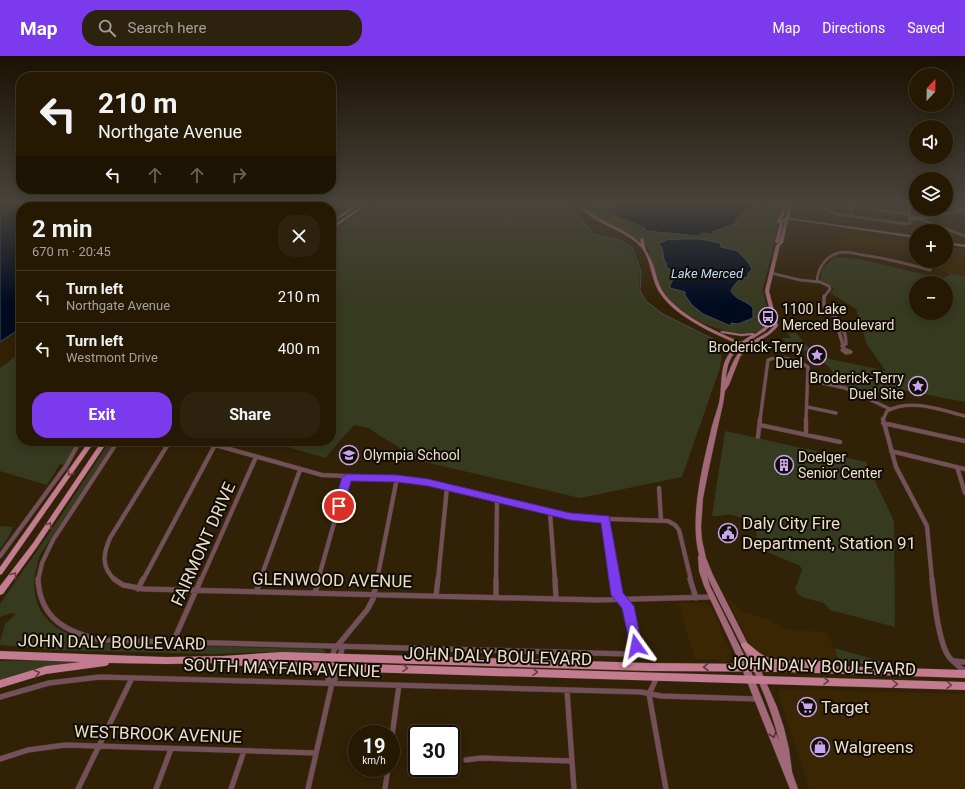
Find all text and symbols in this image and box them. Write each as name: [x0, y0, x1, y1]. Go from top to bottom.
search box: [82, 10, 362, 46]
text: Map: [20, 17, 58, 40]
icon: search: [96, 17, 118, 39]
text: Search here: [128, 19, 206, 37]
text: Map: [773, 20, 800, 36]
text: Directions: [822, 20, 885, 36]
text: Saved: [907, 20, 945, 36]
north arrow: [909, 68, 953, 112]
map controls: [909, 68, 953, 320]
text: 210 m: [98, 87, 177, 120]
icon: left: [32, 88, 84, 140]
button: sound: [909, 120, 953, 164]
text: Northgate Avenue: [98, 121, 242, 142]
icon: left: [102, 164, 124, 186]
icon: ahead: [144, 164, 166, 186]
icon: ahead: [186, 164, 208, 186]
icon: right: [228, 164, 250, 186]
button: layers: [909, 172, 953, 216]
text: 2 min: [32, 215, 92, 243]
button: close: [278, 215, 320, 257]
button: +: [909, 224, 953, 268]
text: 670 m · 20:45: [32, 244, 111, 259]
water label: Lake Merced: [671, 266, 744, 281]
button: −: [909, 276, 953, 320]
text: Turn left: [66, 280, 123, 298]
icon: left: [32, 286, 54, 308]
text: 210 m: [278, 288, 320, 306]
text: Northgate Avenue: [66, 298, 170, 313]
place label: 1100 Lake Merced Boulevard: [782, 301, 894, 333]
bus stop icon: 1100 Lake Merced Boulevard: [757, 306, 779, 328]
text: Turn left: [66, 332, 123, 350]
icon: left: [32, 338, 54, 360]
place label: Broderick-Terry Duel: [709, 339, 803, 371]
text: 400 m: [278, 340, 320, 358]
place icon: Broderick-Terry Duel: [806, 344, 828, 366]
text: Westmont Drive: [66, 350, 158, 365]
place label: Broderick-Terry Duel Site: [810, 370, 904, 402]
place icon: Broderick-Terry Duel Site: [907, 375, 929, 397]
button: Exit: [32, 392, 172, 438]
button: Share: [180, 392, 320, 438]
school or university icon: Olympia School: [338, 444, 360, 466]
place label: Olympia School: [363, 447, 460, 463]
place label: Doelger Senior Center: [798, 449, 882, 481]
building icon: Doelger Senior Center: [773, 454, 795, 476]
one-way arrow: [67, 469, 75, 476]
street label: FAIRMONT DRIVE: [167, 479, 239, 609]
pin: [322, 489, 356, 523]
icon: arrive: [328, 495, 350, 517]
place label: Daly City Fire Department, Station 91: [742, 513, 916, 553]
one-way arrow: [44, 522, 51, 529]
public building icon: Daly City Fire Department, Station 91: [717, 522, 739, 544]
street label: GLENWOOD AVENUE: [252, 569, 413, 591]
one-way arrow: [9, 572, 16, 579]
position arrow: [615, 625, 657, 667]
street label: JOHN DALY BOULEVARD: [18, 630, 206, 654]
street label: JOHN DALY BOULEVARD: [404, 643, 592, 669]
street label: JOHN DALY BOULEVARD: [728, 653, 916, 679]
street label: SOUTH MAYFAIR AVENUE: [183, 655, 381, 681]
one-way arrow: [703, 663, 709, 671]
one-way arrow: [402, 664, 408, 672]
one-way arrow: [532, 668, 538, 676]
one-way arrow: [34, 669, 40, 677]
one-way arrow: [823, 677, 829, 686]
one-way arrow: [892, 680, 898, 688]
one-way arrow: [946, 681, 952, 690]
supermarket icon: Target: [796, 696, 818, 718]
place label: Target: [821, 697, 869, 717]
street label: WESTBROOK AVENUE: [74, 721, 243, 747]
speed limit sign: 30: [408, 725, 460, 777]
one-way arrow: [768, 731, 776, 738]
text: 19: [363, 734, 385, 758]
shop icon: Walgreens: [809, 736, 831, 758]
place label: Walgreens: [834, 737, 914, 757]
text: km/h: [362, 755, 386, 766]

